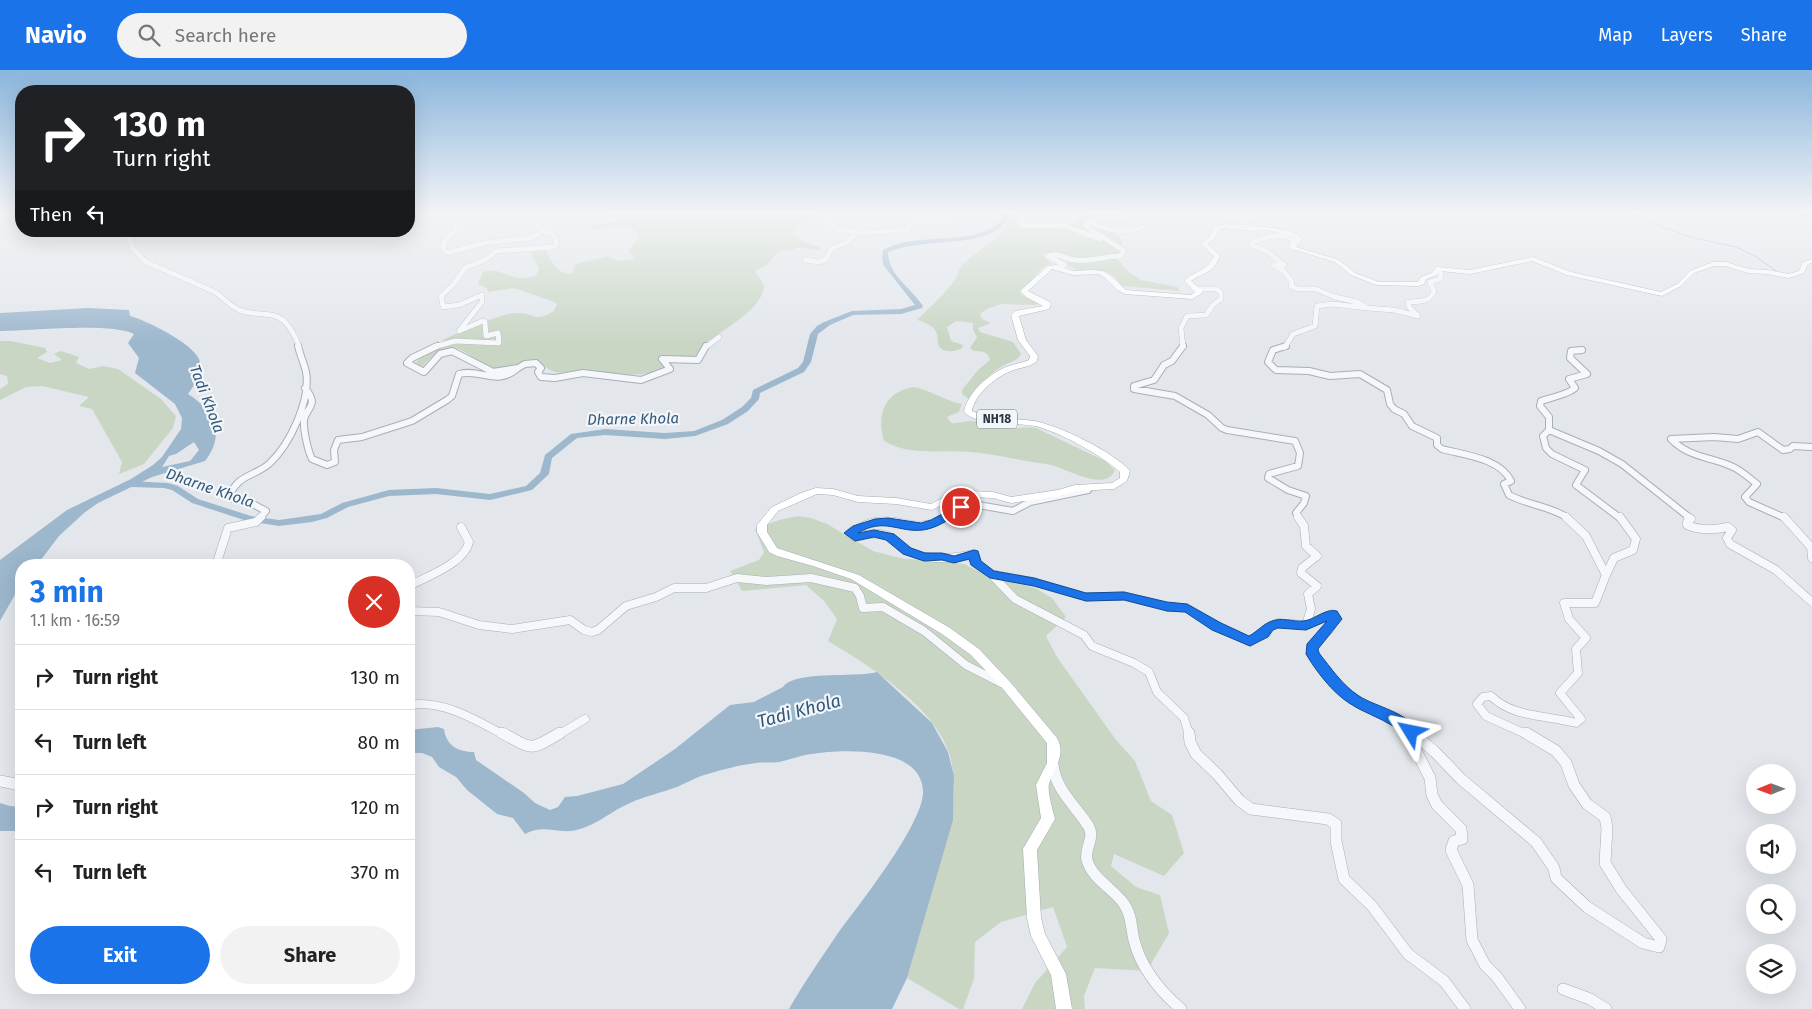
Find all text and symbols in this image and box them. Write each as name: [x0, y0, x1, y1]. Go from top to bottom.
search box: [117, 13, 467, 58]
text: Navio: [25, 21, 87, 49]
icon: search: [135, 21, 163, 49]
text: Search here: [175, 24, 276, 47]
text: Map: [1598, 24, 1633, 46]
text: Layers: [1661, 24, 1713, 46]
text: Share: [1741, 24, 1787, 46]
text: 130 m: [113, 103, 206, 145]
icon: right: [30, 105, 95, 170]
text: Turn right: [113, 145, 210, 172]
icon: left: [82, 200, 110, 228]
text: Then: [30, 203, 72, 226]
water label: Tadi Khola: [186, 363, 228, 435]
water label: Dharne Khola: [587, 409, 679, 429]
road number: NH18: [977, 409, 1017, 428]
water label: Dharne Khola: [164, 465, 256, 511]
pin: [940, 486, 982, 528]
icon: arrive: [947, 493, 975, 521]
text: 3 min: [30, 574, 104, 610]
button: close: [348, 576, 400, 628]
text: 1.1 km · 16:59: [30, 611, 120, 630]
icon: right: [30, 663, 58, 691]
text: Turn right: [73, 666, 158, 689]
text: 130 m: [350, 666, 400, 689]
water label: Tadi Khola: [755, 689, 843, 733]
position arrow: [1384, 705, 1436, 757]
icon: left: [30, 728, 58, 756]
text: Turn left: [73, 731, 147, 754]
text: 80 m: [358, 731, 400, 754]
north arrow: [1746, 764, 1796, 814]
map controls: [1746, 764, 1796, 994]
icon: right: [30, 793, 58, 821]
text: Turn right: [73, 796, 158, 819]
text: 120 m: [350, 796, 400, 819]
button: sound: [1746, 824, 1796, 874]
icon: left: [30, 858, 58, 886]
text: Turn left: [73, 861, 147, 884]
text: 370 m: [350, 861, 400, 884]
button: search: [1746, 884, 1796, 934]
button: Exit: [30, 926, 210, 984]
button: Share: [220, 926, 400, 984]
button: layers: [1746, 944, 1796, 994]

